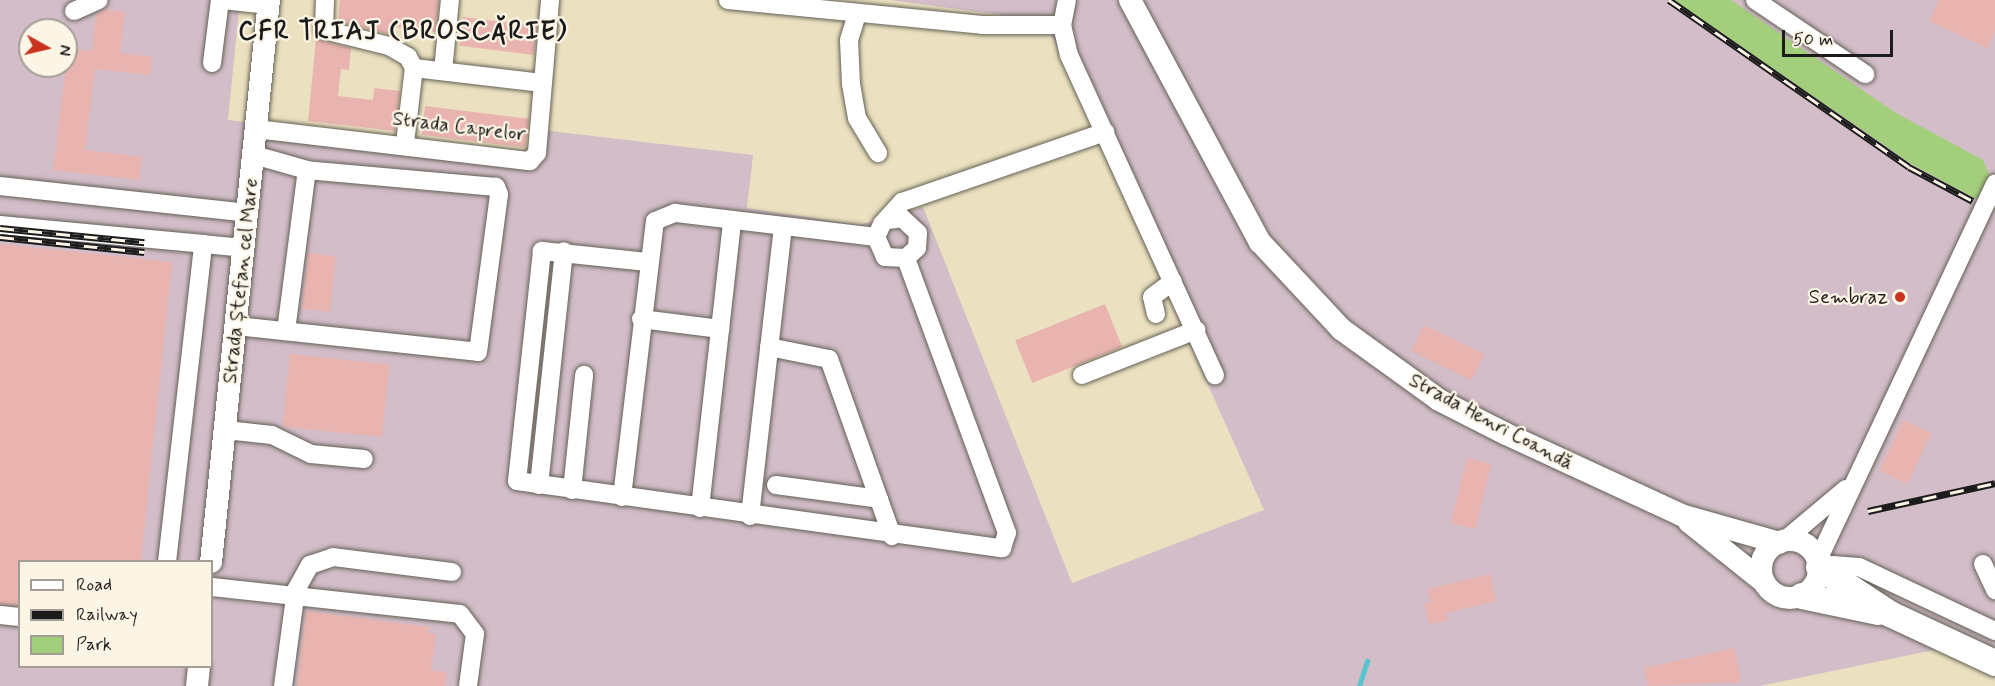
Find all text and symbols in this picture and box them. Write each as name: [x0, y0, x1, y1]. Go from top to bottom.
district label: CFR TRIAJ (BROSCĂRIE): [235, 17, 571, 49]
north arrow: [18, 18, 78, 78]
scale bar: [1785, 18, 1896, 56]
text: 50 m: [1793, 28, 1833, 52]
text: N: [53, 44, 75, 57]
street label: Strada Caprelor: [390, 107, 528, 147]
street label: Strada Ștefan cel Mare: [218, 176, 264, 386]
place label: Sembraz: [1809, 285, 1888, 309]
marker: Sembraz: [1893, 290, 1907, 304]
street label: Strada Henri Coandă: [1406, 369, 1576, 475]
legend: [18, 560, 213, 668]
text: Road: [76, 573, 112, 597]
text: Railway: [76, 603, 138, 627]
text: Park: [76, 633, 112, 657]

